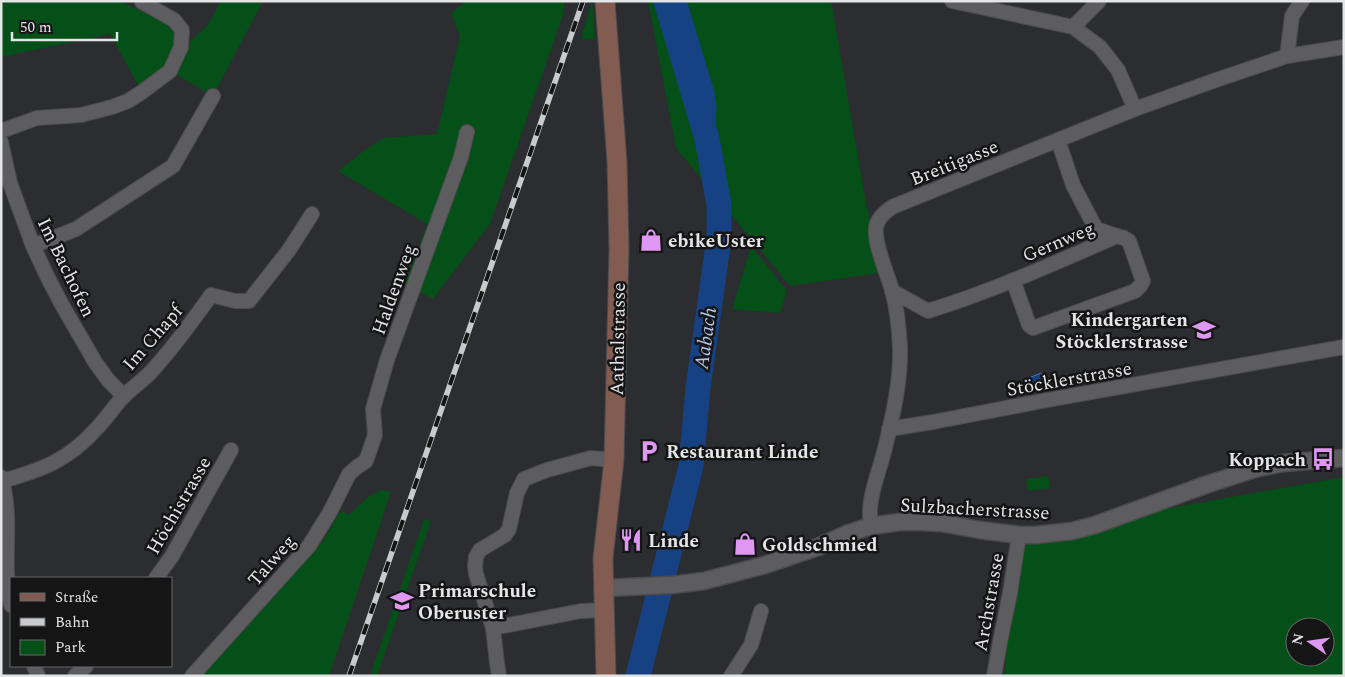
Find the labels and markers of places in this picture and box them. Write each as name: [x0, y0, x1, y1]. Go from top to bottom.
shop icon: ebikeUster: [638, 227, 664, 253]
place label: ebikeUster: [668, 227, 765, 256]
place label: Kindergarten Stöcklerstrasse: [1056, 306, 1188, 357]
school or university icon: Kindergarten Stöcklerstrasse: [1191, 317, 1217, 343]
parking icon: Restaurant Linde: [636, 438, 662, 464]
place label: Restaurant Linde: [666, 438, 818, 467]
place label: Koppach: [1228, 446, 1306, 475]
bus stop icon: Koppach: [1310, 446, 1336, 472]
restaurant icon: Linde: [618, 527, 644, 553]
place label: Linde: [648, 527, 699, 556]
shop icon: Goldschmied: [732, 531, 758, 557]
place label: Goldschmied: [762, 531, 878, 560]
place label: Primarschule Oberuster: [418, 577, 536, 628]
school or university icon: Primarschule Oberuster: [389, 588, 415, 614]

